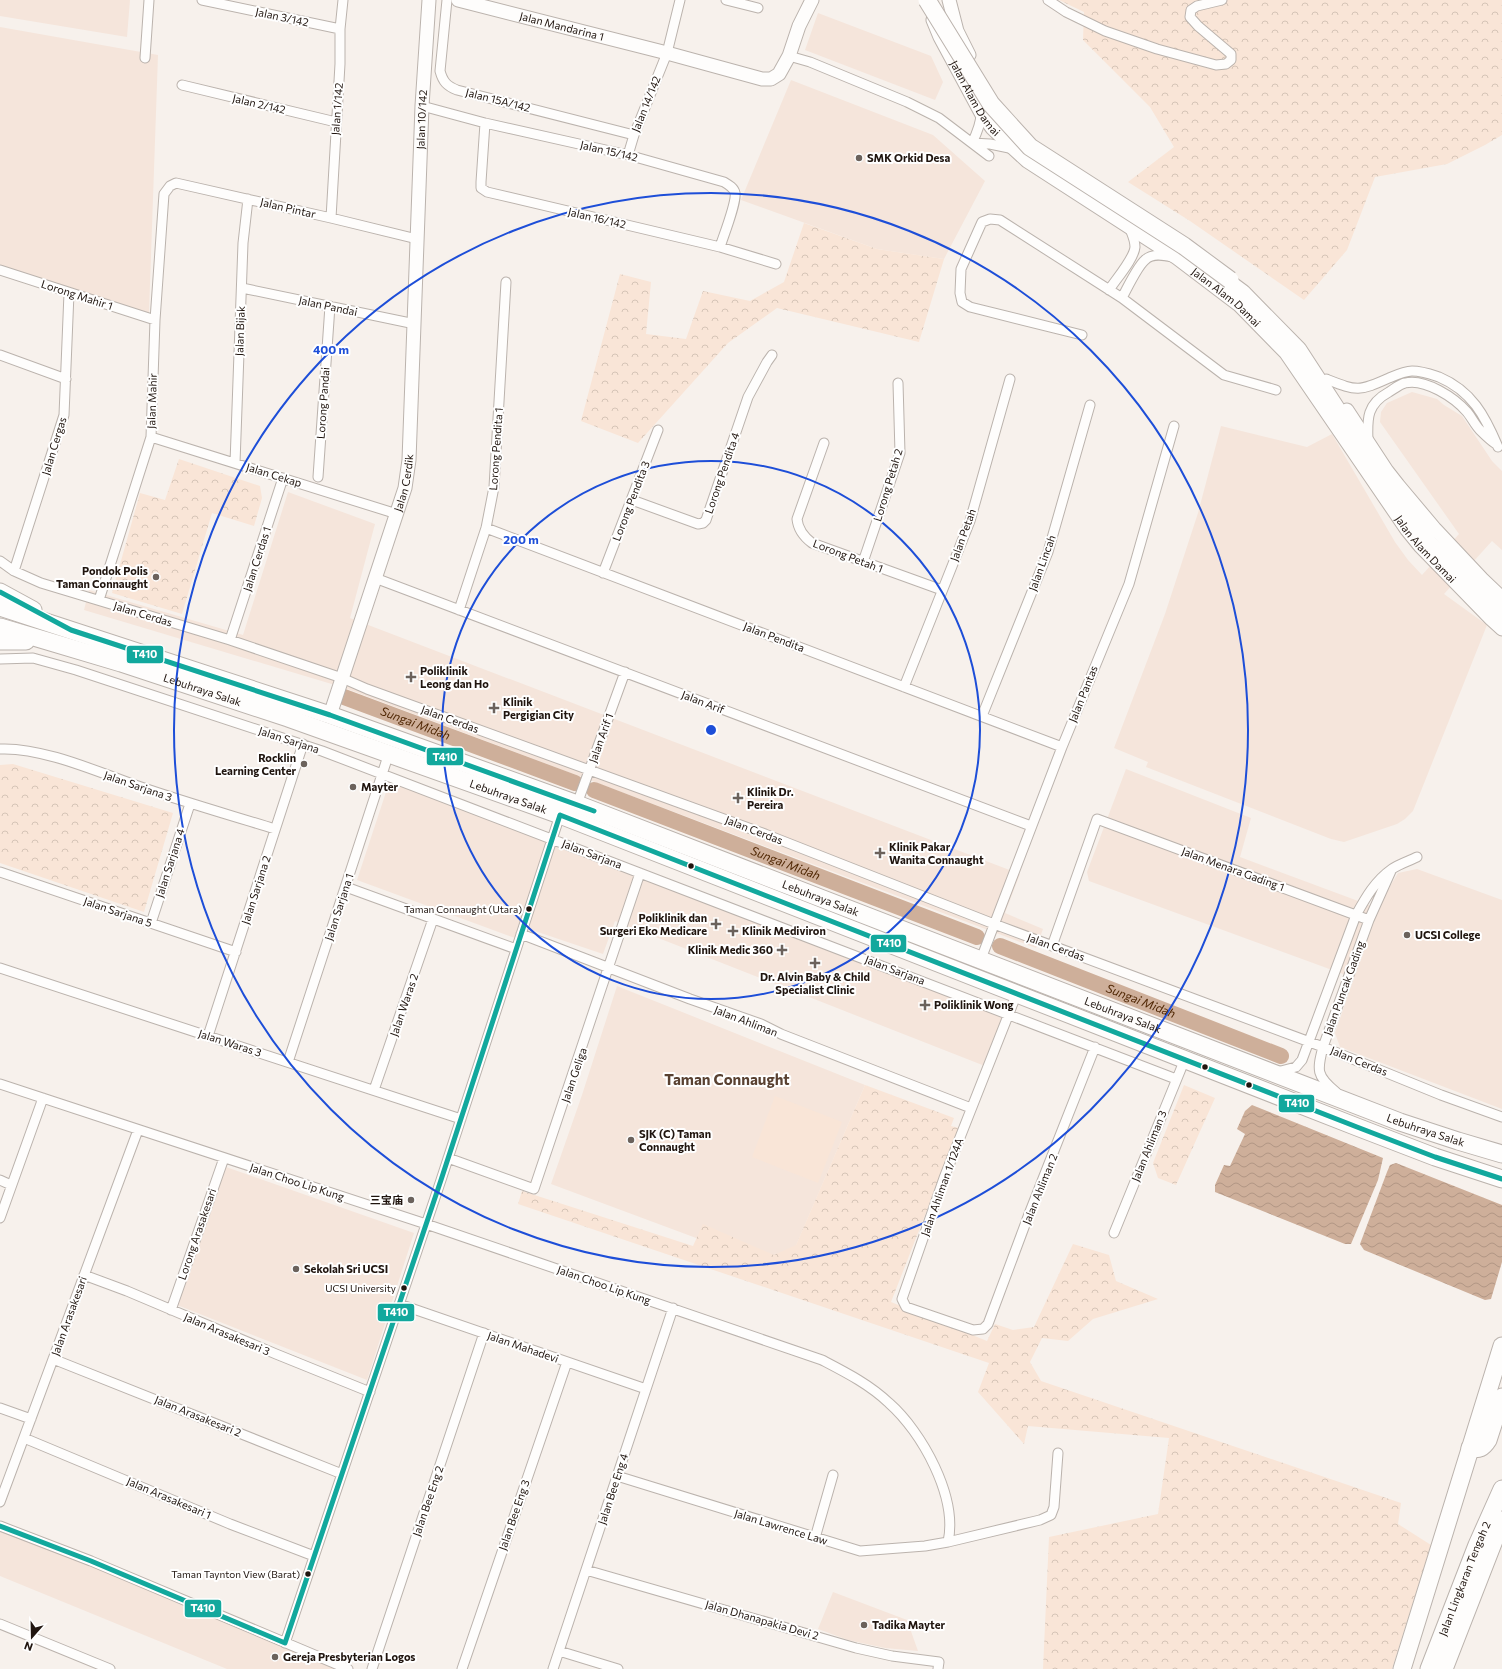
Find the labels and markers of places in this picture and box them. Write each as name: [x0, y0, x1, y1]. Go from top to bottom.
place label: SMK Orkid Desa: [867, 151, 950, 164]
marker: SMK Orkid Desa: [854, 153, 864, 163]
place label: Pondok Polis Taman Connaught: [56, 564, 148, 590]
marker: Pondok Polis Taman Connaught: [151, 572, 161, 582]
place label: Poliklinik Leong dan Ho: [420, 664, 489, 690]
marker: Poliklinik Leong dan Ho: [405, 671, 417, 683]
place label: Klinik Pergigian City: [503, 695, 574, 721]
marker: Klinik Pergigian City: [488, 702, 500, 714]
centre of rings: [704, 723, 718, 737]
place label: Rocklin Learning Center: [215, 751, 296, 777]
marker: Rocklin Learning Center: [299, 759, 309, 769]
place label: Mayter: [361, 780, 399, 793]
marker: Mayter: [348, 782, 358, 792]
place label: Klinik Dr. Pereira: [747, 785, 794, 811]
marker: Klinik Dr. Pereira: [732, 792, 744, 804]
place label: Klinik Pakar Wanita Connaught: [889, 840, 984, 866]
marker: Klinik Pakar Wanita Connaught: [874, 847, 886, 859]
unlabelled marker: [686, 861, 696, 871]
place label: Taman Connaught (Utara): [404, 903, 522, 915]
marker: Taman Connaught (Utara): [524, 904, 534, 914]
place label: Poliklinik dan Surgeri Eko Medicare: [600, 911, 707, 937]
marker: Poliklinik dan Surgeri Eko Medicare: [710, 918, 722, 930]
place label: Klinik Mediviron: [742, 924, 826, 937]
marker: Klinik Mediviron: [727, 925, 739, 937]
place label: UCSI College: [1415, 928, 1481, 941]
marker: UCSI College: [1402, 930, 1412, 940]
place label: Klinik Medic 360: [688, 943, 773, 956]
marker: Klinik Medic 360: [776, 944, 788, 956]
marker: Dr. Alvin Baby & Child Specialist Clinic: [809, 957, 821, 969]
place label: Dr. Alvin Baby & Child Specialist Clinic: [760, 970, 870, 996]
place label: Poliklinik Wong: [934, 998, 1014, 1011]
marker: Poliklinik Wong: [919, 999, 931, 1011]
unlabelled marker: [1200, 1062, 1210, 1072]
unlabelled marker: [1244, 1080, 1254, 1090]
place label: SJK (C) Taman Connaught: [639, 1127, 711, 1153]
marker: SJK (C) Taman Connaught: [626, 1135, 636, 1145]
place label: 三宝庙: [370, 1193, 403, 1206]
marker: 三宝庙: [406, 1195, 416, 1205]
place label: Sekolah Sri UCSI: [304, 1262, 388, 1275]
marker: Sekolah Sri UCSI: [291, 1264, 301, 1274]
place label: UCSI University: [325, 1282, 396, 1294]
marker: UCSI University: [399, 1283, 409, 1293]
place label: Taman Taynton View (Barat): [171, 1568, 300, 1580]
marker: Taman Taynton View (Barat): [303, 1569, 313, 1579]
place label: Tadika Mayter: [872, 1618, 945, 1631]
marker: Tadika Mayter: [859, 1620, 869, 1630]
place label: Gereja Presbyterian Logos: [283, 1650, 416, 1663]
marker: Gereja Presbyterian Logos: [270, 1652, 280, 1662]

